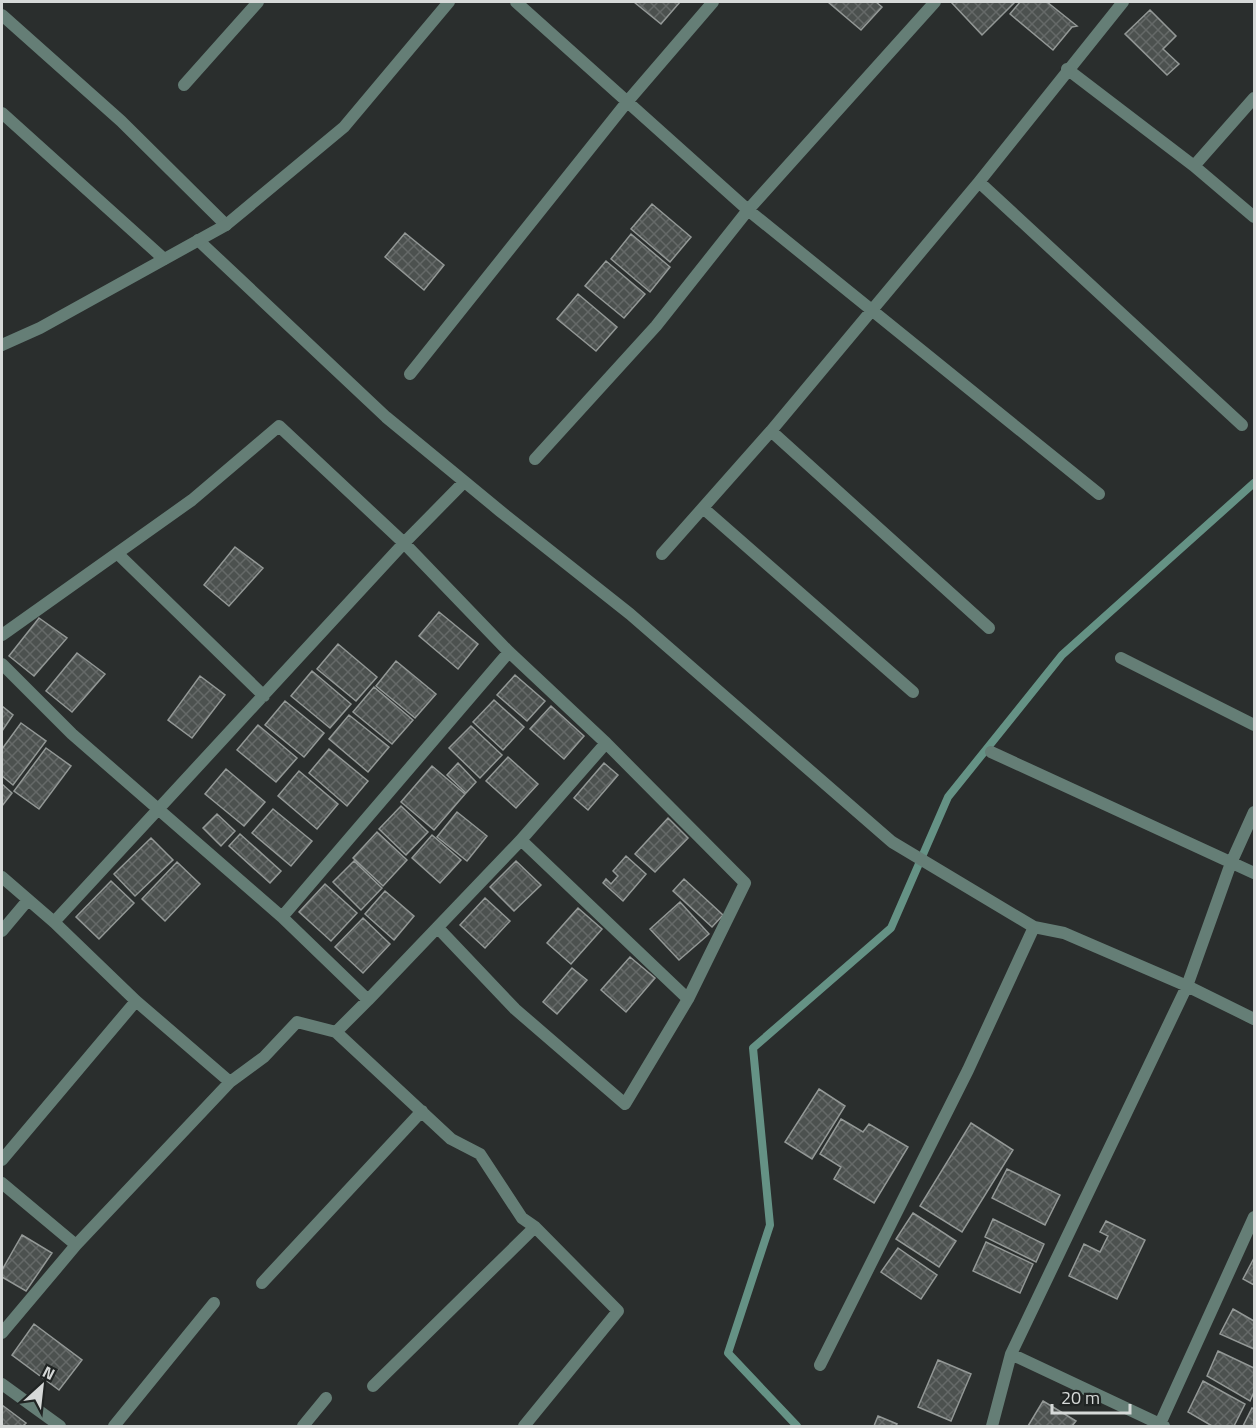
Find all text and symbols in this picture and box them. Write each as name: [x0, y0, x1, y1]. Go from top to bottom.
north arrow: [12, 1356, 72, 1416]
text: N: [38, 1359, 59, 1386]
scale bar: [1052, 1377, 1130, 1415]
text: 20 m: [1061, 1384, 1100, 1411]

